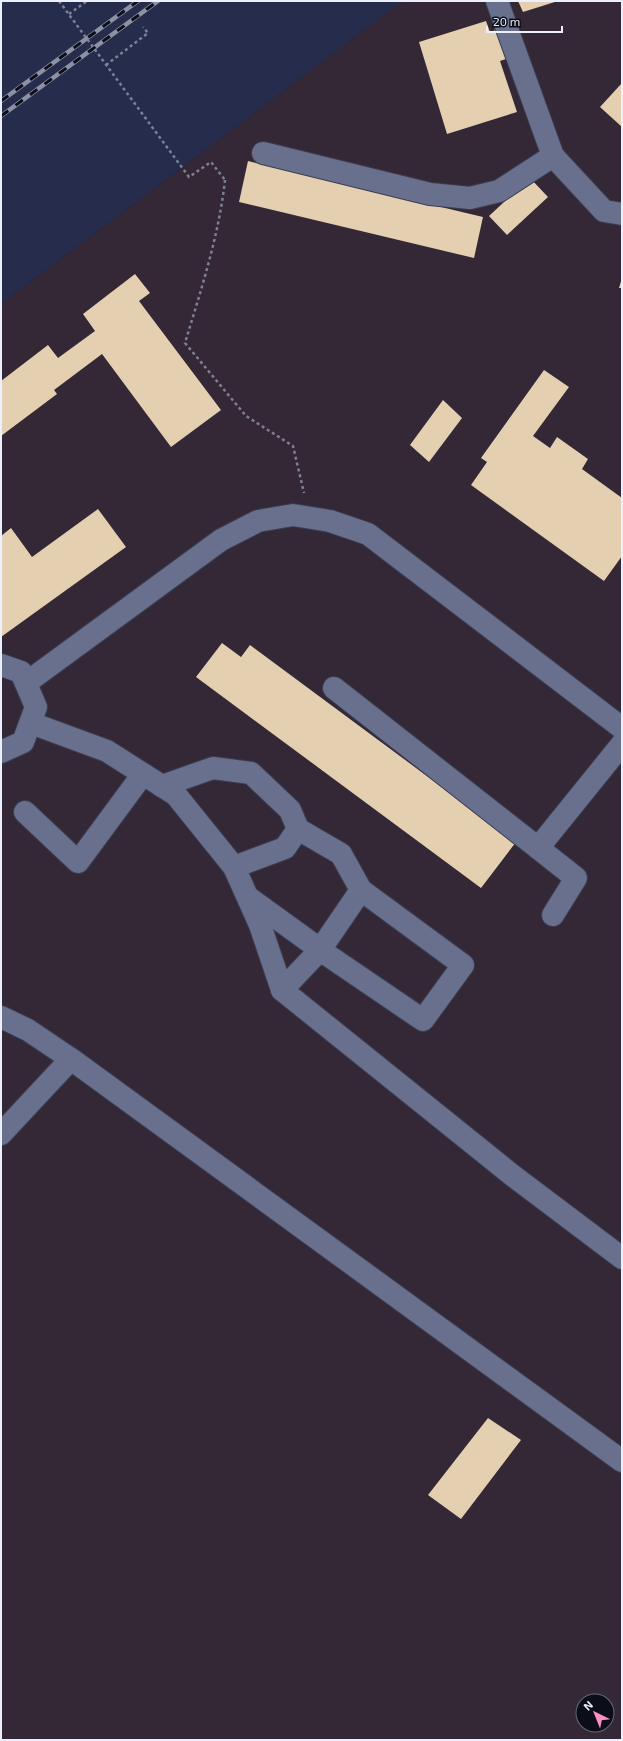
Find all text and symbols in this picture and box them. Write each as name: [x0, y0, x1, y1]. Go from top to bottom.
scale bar: [487, 8, 562, 34]
text: 20 m: [493, 14, 520, 28]
north arrow: [575, 1693, 615, 1733]
text: N: [580, 1698, 595, 1713]

